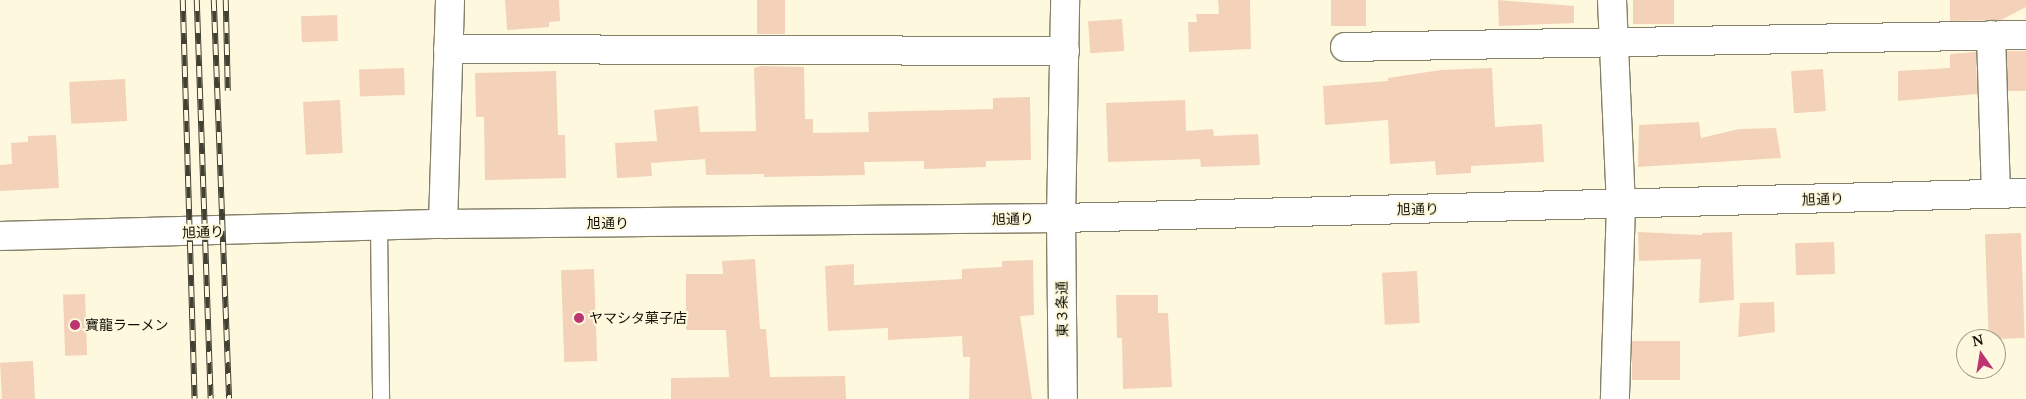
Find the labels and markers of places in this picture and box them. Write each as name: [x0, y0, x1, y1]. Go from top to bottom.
place label: ヤマシタ菓子店: [589, 310, 687, 326]
marker: ヤマシタ菓子店: [573, 312, 585, 324]
place label: 寶龍ラーメン: [85, 317, 169, 333]
marker: 寶龍ラーメン: [69, 319, 81, 331]

